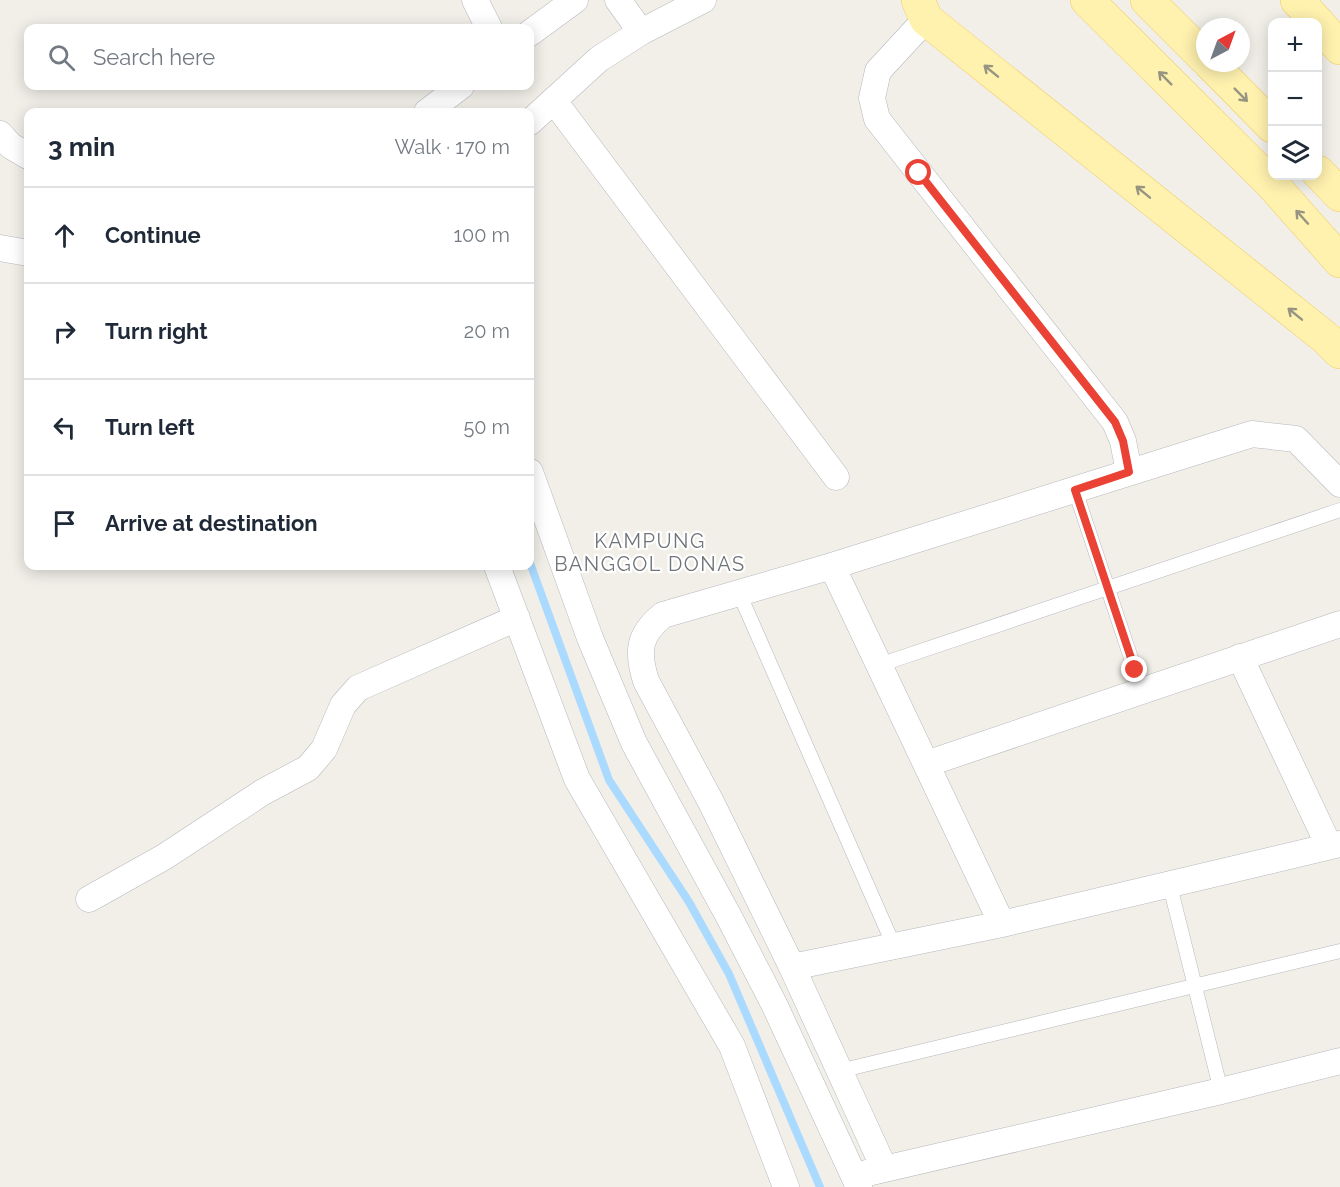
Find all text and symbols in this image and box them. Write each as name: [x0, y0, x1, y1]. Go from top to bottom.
north arrow: [1196, 18, 1250, 72]
map controls: [1268, 18, 1322, 180]
button: +: [1268, 18, 1322, 72]
search box: [24, 24, 534, 90]
icon: search: [45, 41, 78, 74]
text: Search here: [93, 44, 215, 70]
one-way arrow: [983, 64, 999, 77]
one-way arrow: [1157, 70, 1172, 85]
button: −: [1268, 72, 1322, 126]
one-way arrow: [1234, 87, 1248, 102]
button: layers: [1268, 126, 1322, 180]
text: 3 min: [48, 132, 115, 162]
text: Walk · 170 m: [394, 135, 510, 159]
route start: [905, 159, 931, 185]
one-way arrow: [1135, 186, 1151, 199]
one-way arrow: [1295, 209, 1309, 224]
icon: ahead: [48, 219, 81, 252]
text: Continue: [105, 222, 201, 248]
text: 100 m: [453, 223, 510, 247]
one-way arrow: [1288, 307, 1304, 320]
icon: right: [48, 315, 81, 348]
text: Turn right: [105, 318, 208, 344]
text: 20 m: [464, 319, 510, 343]
icon: left: [48, 411, 81, 444]
text: Turn left: [105, 414, 195, 440]
text: 50 m: [463, 415, 510, 439]
icon: arrive: [48, 507, 81, 540]
text: Arrive at destination: [105, 510, 318, 536]
district label: KAMPUNG BANGGOL DONAS: [554, 529, 746, 576]
route end: [1121, 656, 1147, 682]

